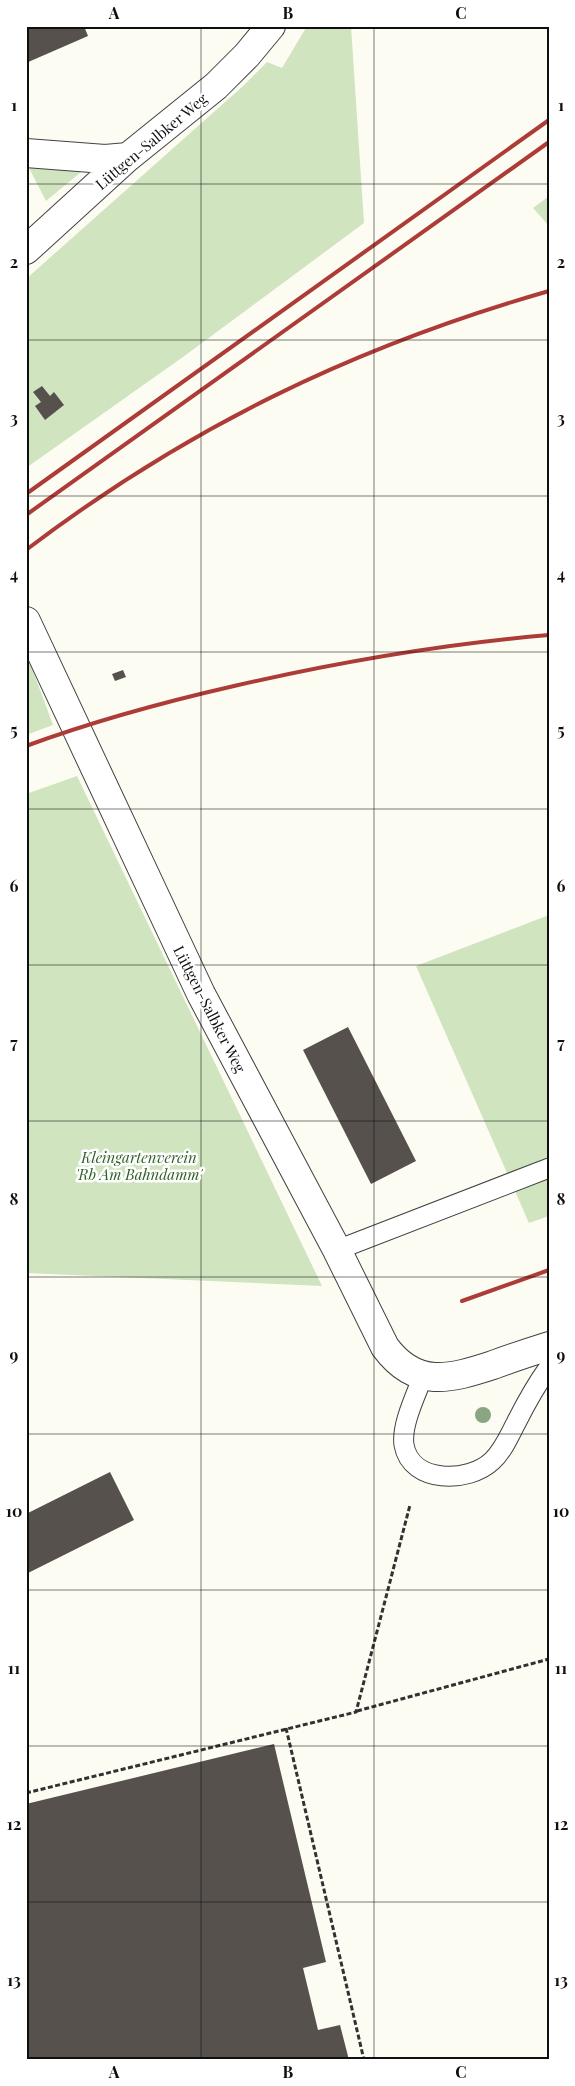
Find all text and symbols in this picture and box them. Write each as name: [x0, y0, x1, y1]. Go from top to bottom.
text: A: [108, 2, 120, 23]
text: B: [283, 2, 294, 23]
text: C: [455, 2, 467, 23]
street label: Lüttgen-Salbker Weg: [91, 88, 211, 194]
text: 1: [11, 94, 17, 115]
text: 1: [558, 94, 564, 115]
text: 2: [10, 251, 18, 272]
text: 2: [557, 251, 565, 272]
text: 3: [10, 407, 18, 428]
text: 3: [557, 407, 565, 428]
text: 4: [10, 563, 18, 584]
text: 4: [557, 563, 565, 584]
text: 5: [10, 719, 18, 740]
text: 5: [557, 719, 565, 740]
text: 6: [10, 875, 19, 896]
text: 6: [557, 875, 566, 896]
street label: Lüttgen-Salbker Weg: [169, 942, 251, 1076]
text: 7: [10, 1032, 18, 1053]
text: 7: [557, 1032, 565, 1053]
park label: Kleingartenverein 'Rb Am Bahndamm': [76, 1147, 203, 1184]
text: 8: [10, 1188, 19, 1209]
text: 8: [557, 1188, 566, 1209]
text: 9: [10, 1344, 19, 1365]
text: 9: [557, 1344, 566, 1365]
text: 10: [6, 1500, 22, 1521]
text: 10: [553, 1500, 569, 1521]
text: 11: [8, 1657, 20, 1678]
text: 11: [555, 1657, 567, 1678]
text: 12: [7, 1813, 21, 1834]
text: 12: [554, 1813, 568, 1834]
text: 13: [7, 1969, 21, 1990]
text: 13: [554, 1969, 568, 1990]
text: A: [108, 2061, 120, 2082]
text: B: [283, 2061, 294, 2082]
text: C: [455, 2061, 467, 2082]

